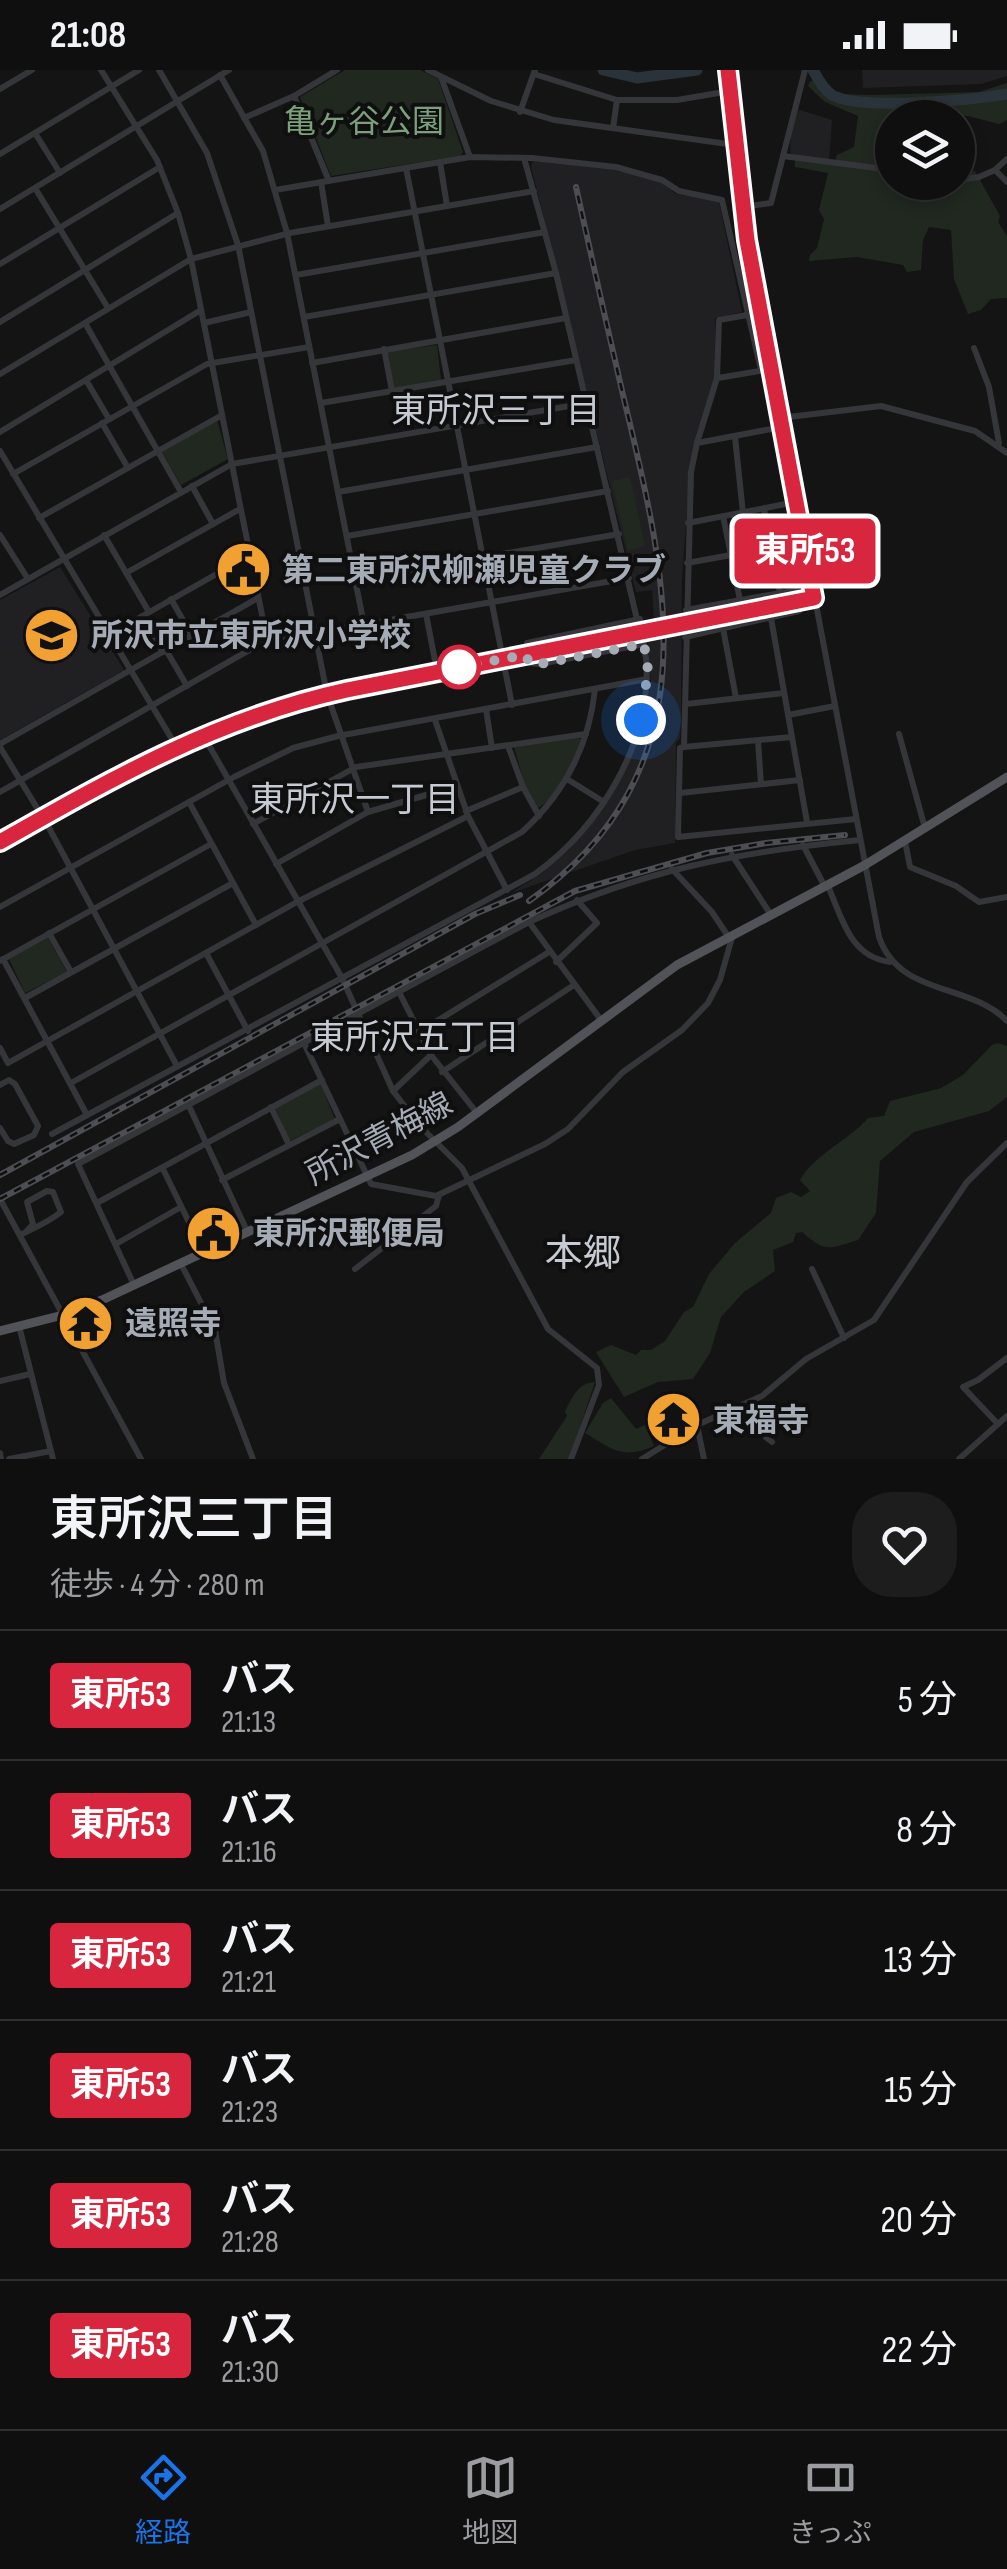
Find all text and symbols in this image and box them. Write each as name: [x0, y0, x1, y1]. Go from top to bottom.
text: 21:08: [50, 13, 126, 58]
map controls: [875, 100, 975, 200]
button: layers: [875, 100, 975, 200]
park label: 亀ヶ谷公園: [284, 103, 444, 142]
district label: 東所沢三丁目: [391, 390, 601, 433]
line badge: 東所53: [735, 518, 875, 584]
text: 東所53: [754, 530, 856, 573]
public building icon: 第二東所沢柳瀬児童クラブ: [213, 540, 273, 600]
place label: 第二東所沢柳瀬児童クラブ: [282, 552, 666, 591]
school or university icon: 所沢市立東所沢小学校: [22, 605, 82, 665]
place label: 所沢市立東所沢小学校: [91, 617, 411, 656]
unlabelled marker: [438, 646, 480, 688]
your location: [616, 695, 666, 745]
district label: 東所沢一丁目: [250, 779, 460, 822]
district label: 東所沢五丁目: [310, 1017, 520, 1060]
street label: 所沢青梅線: [300, 1085, 460, 1194]
public building icon: 東所沢郵便局: [184, 1203, 244, 1263]
place label: 東所沢郵便局: [253, 1215, 445, 1254]
district label: 本郷: [545, 1232, 621, 1277]
temple icon: 遠照寺: [56, 1293, 116, 1353]
place label: 遠照寺: [125, 1305, 221, 1344]
temple icon: 東福寺: [644, 1390, 704, 1450]
place label: 東福寺: [713, 1402, 809, 1441]
text: 東所沢三丁目: [50, 1492, 338, 1549]
button: heart: [852, 1492, 957, 1597]
text: 徒歩 · 4 分 · 280 m: [50, 1566, 265, 1605]
text: バス: [221, 1658, 297, 1703]
text: 東所53: [70, 1674, 171, 1717]
text: 5 分: [898, 1678, 957, 1723]
text: 21:13: [221, 1703, 276, 1742]
text: バス: [221, 1788, 297, 1833]
text: 東所53: [70, 1804, 171, 1847]
text: 8 分: [896, 1808, 957, 1853]
text: 21:16: [221, 1833, 277, 1872]
text: バス: [221, 1918, 297, 1963]
text: 東所53: [70, 1934, 171, 1977]
text: 13 分: [884, 1938, 957, 1983]
text: 21:21: [221, 1963, 276, 2002]
text: バス: [221, 2048, 297, 2093]
text: 東所53: [70, 2064, 171, 2107]
text: 15 分: [884, 2068, 957, 2113]
text: 21:23: [221, 2093, 278, 2132]
text: バス: [221, 2178, 297, 2223]
text: 東所53: [70, 2194, 171, 2237]
text: 20 分: [880, 2198, 957, 2243]
text: 21:28: [221, 2223, 279, 2262]
text: バス: [221, 2308, 297, 2353]
text: 東所53: [70, 2324, 171, 2367]
text: 22 分: [882, 2328, 957, 2373]
text: 21:30: [221, 2353, 279, 2392]
tab: 経路: [135, 2450, 191, 2550]
tab: 地図: [462, 2450, 518, 2550]
tab: きっぷ: [789, 2450, 872, 2550]

